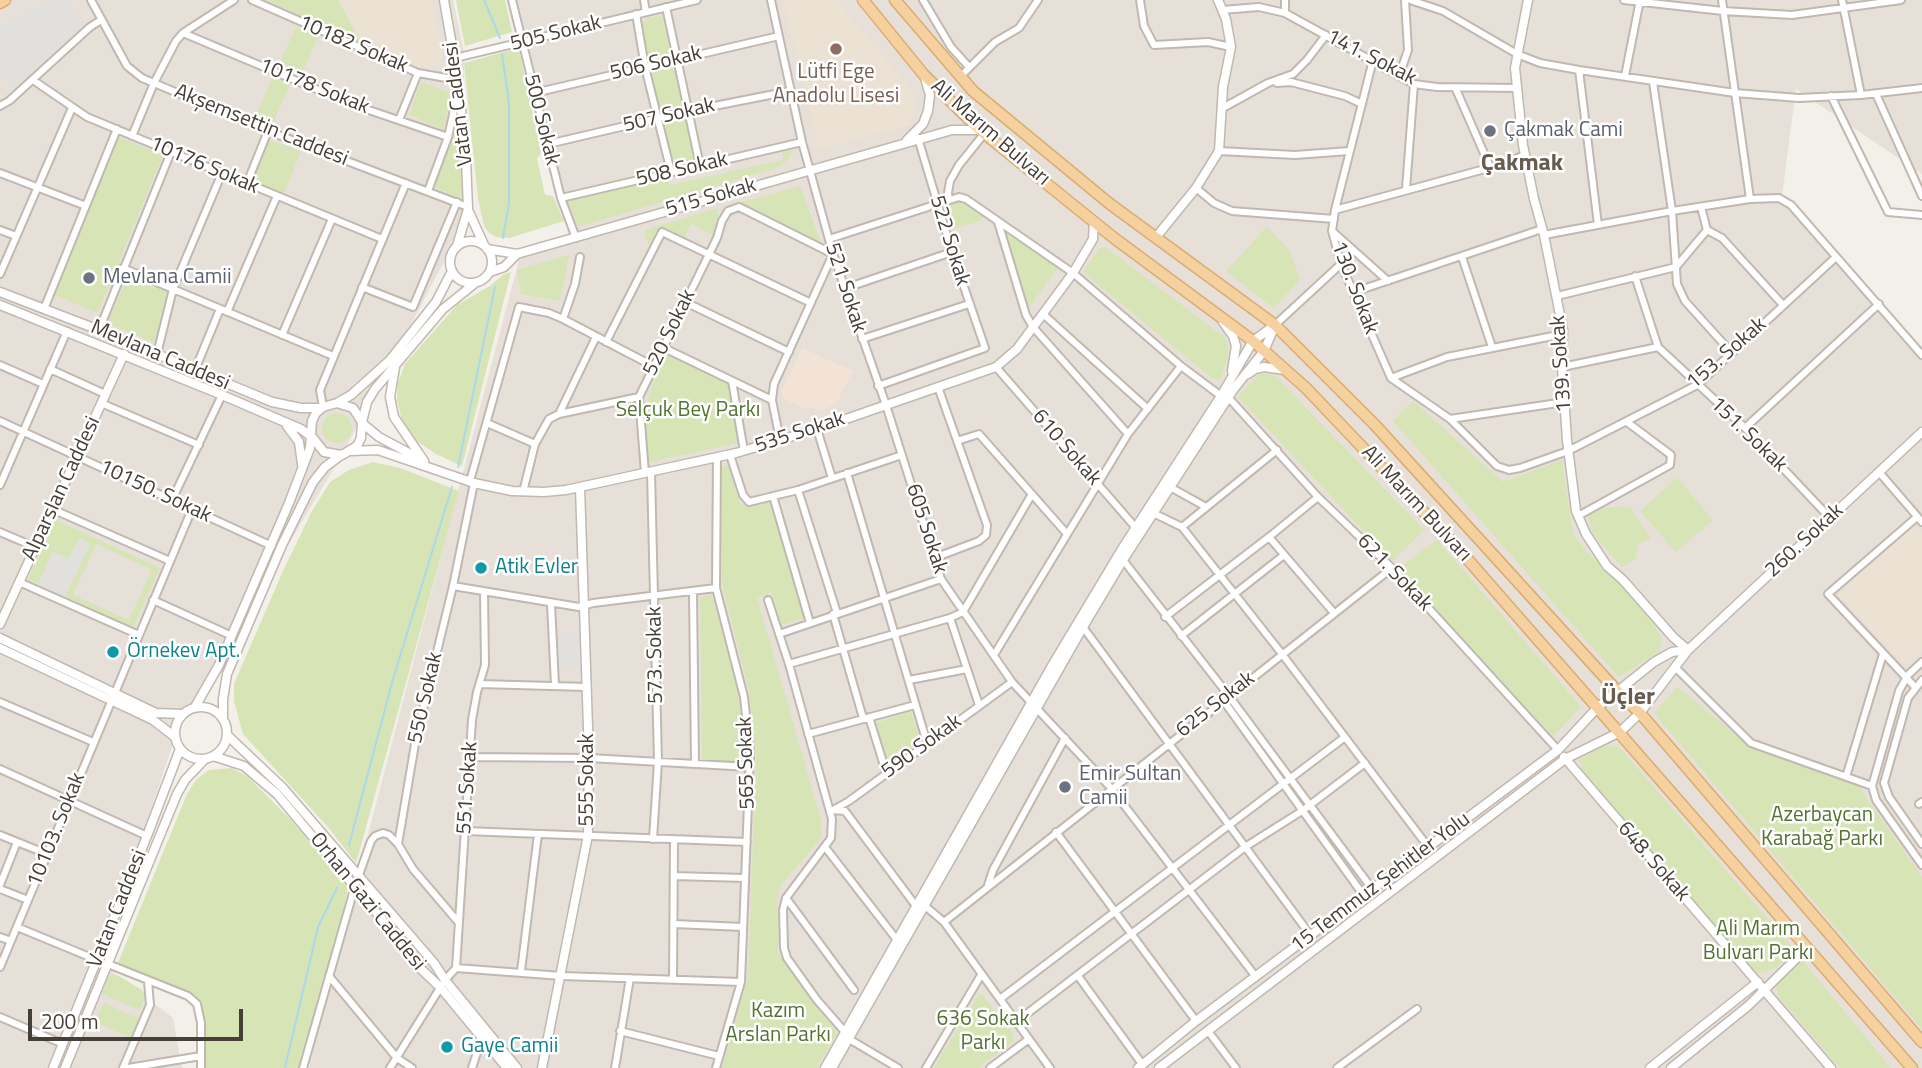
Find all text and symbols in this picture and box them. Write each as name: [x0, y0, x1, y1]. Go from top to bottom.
street label: 10182 Sokak: [294, 11, 412, 79]
street label: 505 Sokak: [508, 11, 604, 57]
street label: 141. Sokak: [1322, 25, 1420, 91]
street label: Vatan Caddesi: [439, 40, 479, 168]
street label: 506 Sokak: [608, 41, 704, 87]
marker: Lütfi Ege Anadolu Lisesi: [828, 41, 844, 57]
street label: 10178 Sokak: [255, 54, 373, 120]
place label: Lütfi Ege Anadolu Lisesi: [773, 60, 899, 110]
street label: 500 Sokak: [518, 72, 564, 168]
street label: Ali Marım Bulvarı: [925, 74, 1055, 192]
street label: Akşemsettin Caddesi: [170, 80, 352, 172]
street label: 507 Sokak: [621, 93, 717, 139]
place label: Çakmak Cami: [1504, 118, 1623, 144]
marker: Çakmak Cami: [1482, 123, 1498, 139]
street label: 10176 Sokak: [145, 132, 263, 200]
street label: 508 Sokak: [634, 147, 730, 193]
district label: Çakmak: [1481, 150, 1563, 178]
street label: 515 Sokak: [663, 173, 759, 223]
street label: 522 Sokak: [923, 193, 975, 289]
street label: 130. Sokak: [1325, 238, 1383, 338]
street label: 521 Sokak: [819, 240, 871, 336]
place label: Mevlana Camii: [103, 265, 232, 291]
marker: Mevlana Camii: [81, 270, 97, 286]
street label: 520 Sokak: [638, 286, 702, 380]
street label: 153. Sokak: [1682, 313, 1772, 395]
street label: 139. Sokak: [1546, 314, 1578, 414]
street label: Mevlana Caddesi: [87, 315, 233, 397]
street label: 151. Sokak: [1704, 392, 1792, 478]
park label: Selçuk Bey Parkı: [616, 398, 760, 424]
street label: 610 Sokak: [1026, 405, 1106, 491]
street label: 535 Sokak: [752, 407, 848, 459]
street label: Alparslan Caddesi: [18, 413, 106, 565]
street label: Ali Marım Bulvarı: [1356, 441, 1476, 567]
street label: 10150. Sokak: [95, 455, 215, 529]
street label: 605 Sokak: [900, 481, 952, 577]
street label: 260. Sokak: [1761, 499, 1849, 583]
street label: 621. Sokak: [1351, 529, 1437, 617]
place label: Atik Evler: [495, 555, 578, 581]
marker: Atik Evler: [473, 560, 489, 576]
street label: 573. Sokak: [643, 606, 669, 704]
place label: Örnekev Apt.: [127, 639, 240, 665]
marker: Örnekev Apt.: [105, 644, 121, 660]
street label: 550 Sokak: [403, 650, 449, 746]
street label: 625 Sokak: [1172, 666, 1260, 744]
district label: Üçler: [1601, 684, 1655, 712]
street label: 590 Sokak: [877, 709, 967, 785]
street label: 565 Sokak: [733, 716, 761, 810]
street label: 555 Sokak: [575, 734, 601, 826]
street label: 551 Sokak: [452, 741, 484, 835]
place label: Emir Sultan Camii: [1079, 762, 1181, 812]
street label: 10103. Sokak: [23, 769, 91, 891]
marker: Emir Sultan Camii: [1057, 779, 1073, 795]
park label: Azerbaycan Karabağ Parkı: [1761, 803, 1883, 853]
street label: 15 Temmuz Şehitler Yolu: [1286, 807, 1476, 959]
street label: 648. Sokak: [1612, 817, 1694, 907]
street label: Orhan Gazi Caddesi: [304, 828, 430, 976]
street label: Vatan Caddesi: [83, 846, 153, 972]
park label: Ali Marım Bulvarı Parkı: [1703, 917, 1813, 967]
scale bar: [32, 995, 247, 1038]
park label: Kazım Arslan Parkı: [725, 999, 831, 1049]
text: 200 m: [41, 1005, 98, 1037]
park label: 636 Sokak Parkı: [937, 1007, 1029, 1057]
place label: Gaye Camii: [461, 1034, 558, 1060]
marker: Gaye Camii: [439, 1039, 455, 1055]

